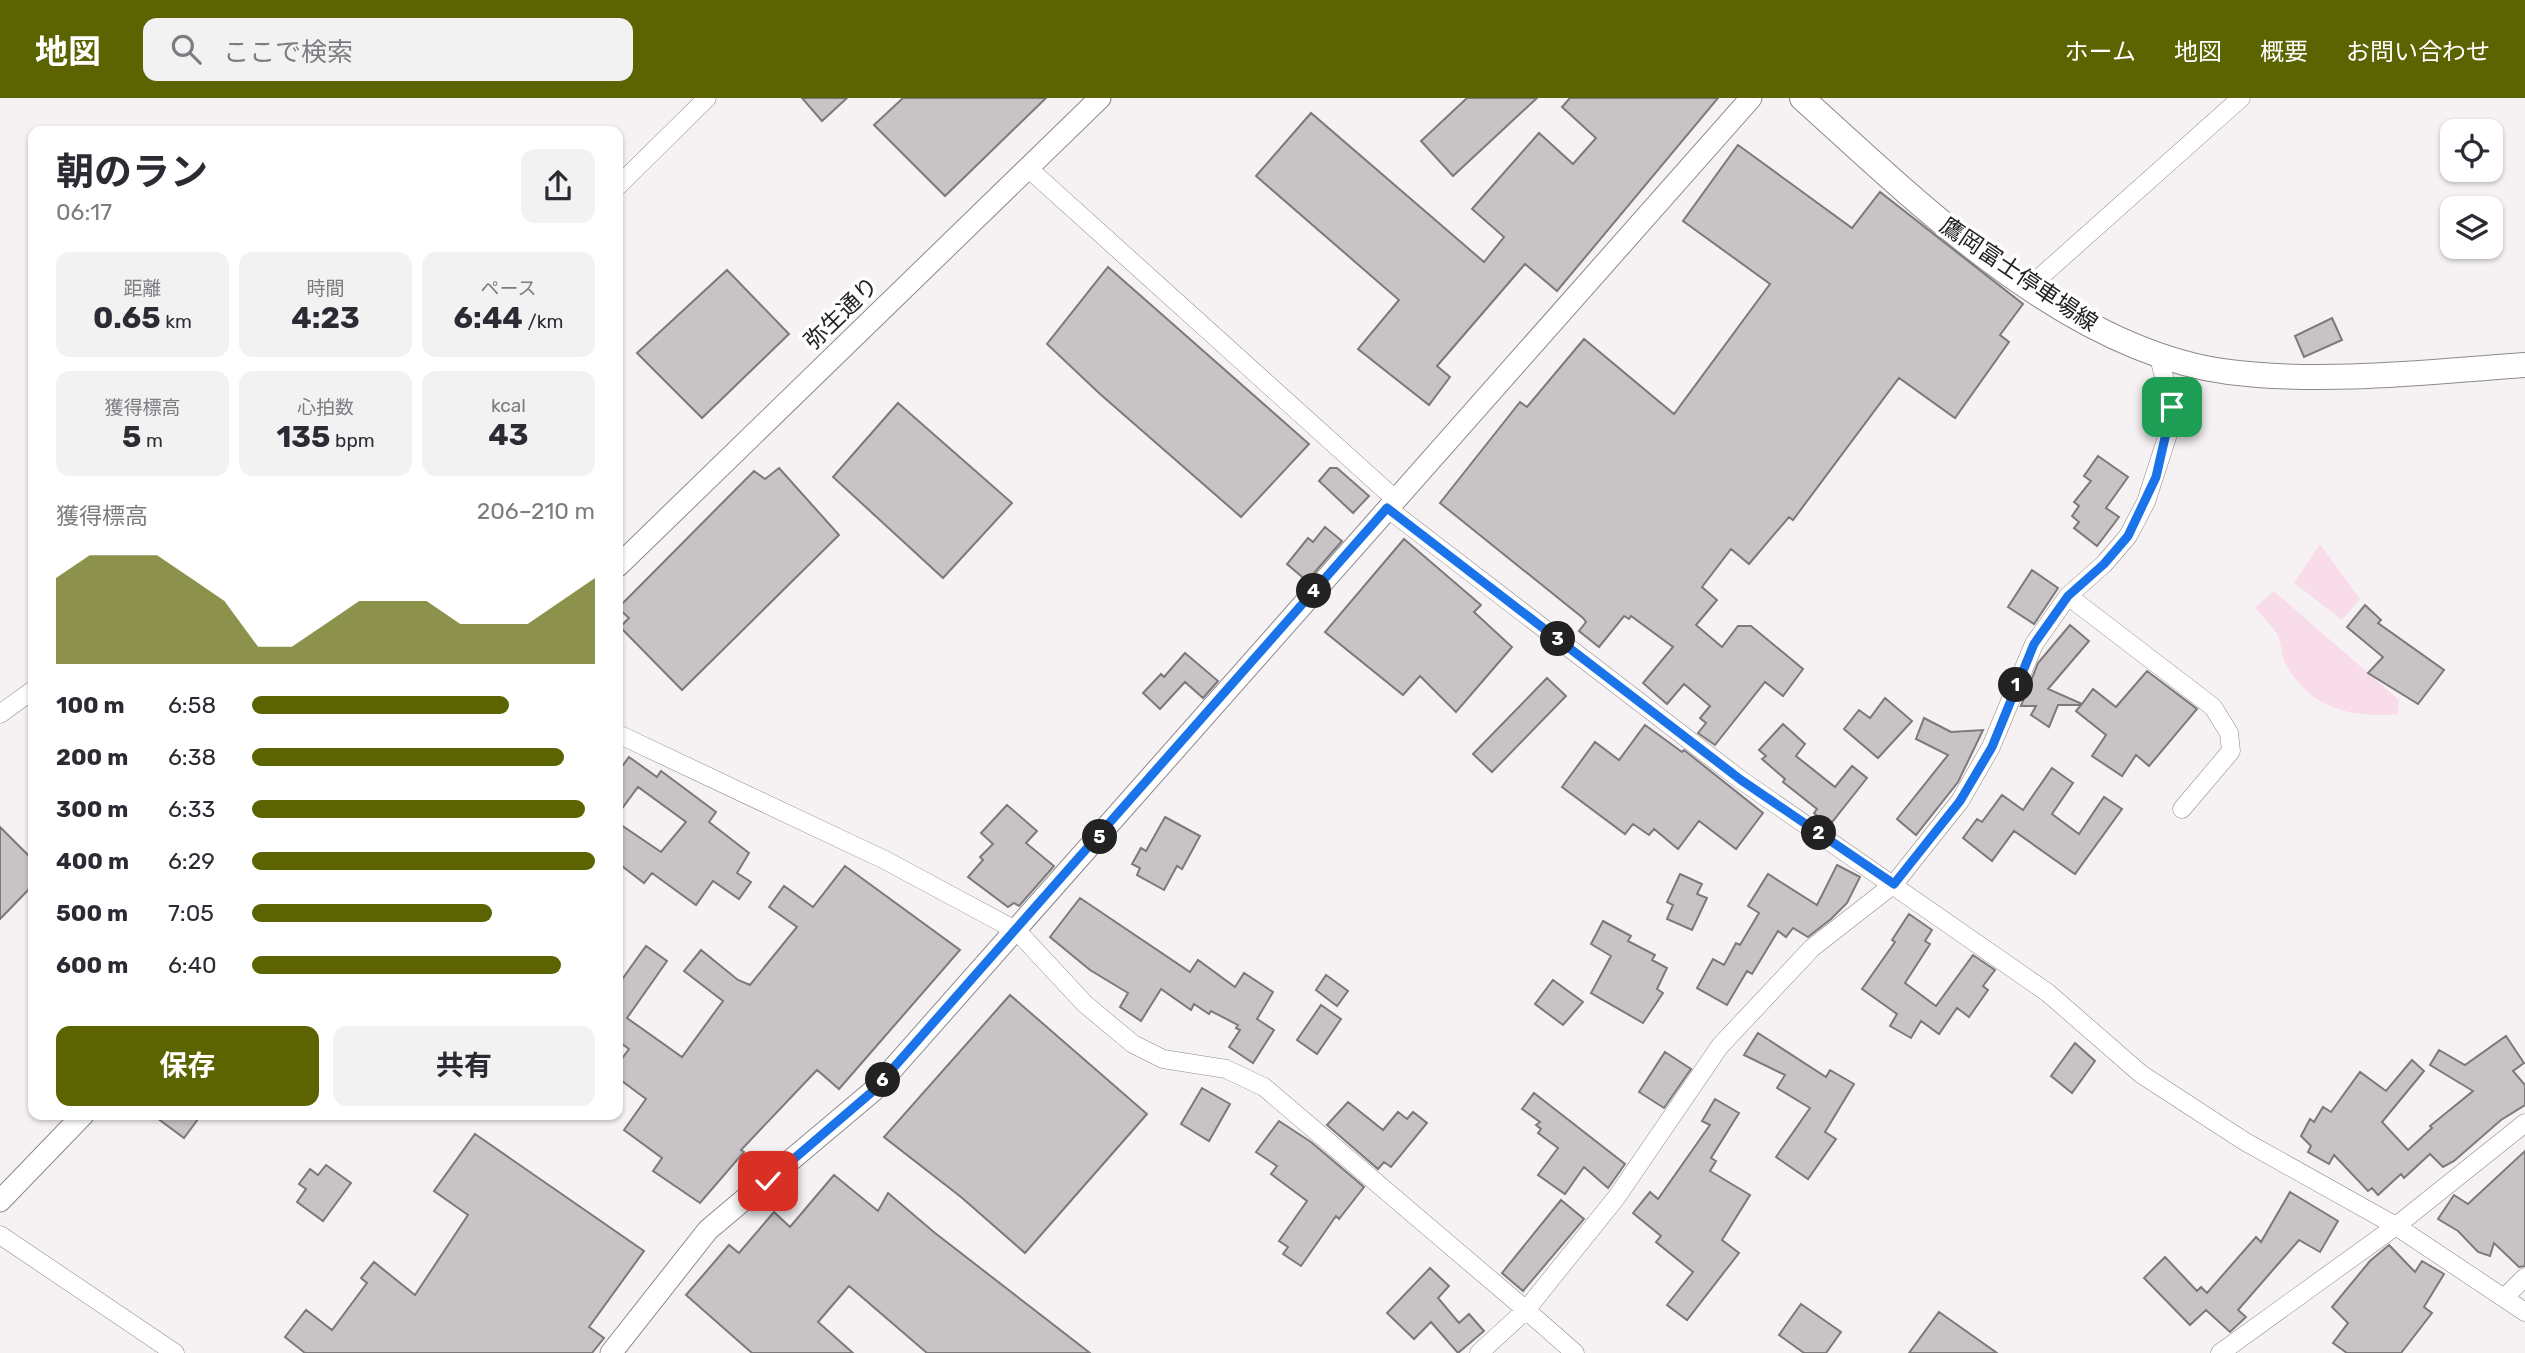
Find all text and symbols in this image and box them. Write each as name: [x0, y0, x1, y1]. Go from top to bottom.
search box: [143, 18, 633, 81]
icon: search: [167, 30, 205, 68]
text: 地図: [35, 32, 101, 71]
text: ここで検索: [223, 37, 353, 68]
text: ホーム: [2065, 38, 2136, 66]
text: 地図: [2174, 38, 2222, 66]
text: 概要: [2260, 38, 2308, 66]
text: お問い合わせ: [2346, 38, 2490, 66]
map controls: [2440, 119, 2503, 259]
button: locate: [2440, 119, 2503, 182]
text: 朝のラン: [56, 149, 208, 195]
button: share: [521, 149, 595, 223]
button: layers: [2440, 196, 2503, 259]
text: 06:17: [56, 198, 112, 226]
street label: 鷹岡富士停車場線: [1935, 211, 2103, 337]
street label: 弥生通り: [798, 271, 884, 355]
text: 距離: [123, 277, 162, 300]
text: 時間: [306, 277, 345, 300]
text: ペース: [480, 277, 537, 300]
text: 0.65: [93, 300, 161, 336]
text: 4:23: [291, 300, 360, 336]
text: 6:44: [454, 300, 523, 336]
text: km: [161, 310, 192, 333]
text: /km: [523, 310, 563, 333]
pin: [2142, 377, 2202, 437]
icon: arrive: [2153, 388, 2191, 426]
text: kcal: [491, 394, 526, 417]
text: 獲得標高: [104, 396, 181, 419]
text: 心拍数: [297, 396, 354, 419]
text: 43: [488, 417, 529, 453]
text: 5: [122, 419, 141, 455]
text: 135: [276, 419, 330, 455]
text: m: [141, 429, 163, 452]
text: bpm: [330, 429, 375, 452]
text: 206–210 m: [477, 497, 595, 525]
text: 獲得標高: [56, 502, 148, 530]
pin: 4: [1296, 574, 1332, 608]
text: 4: [1307, 579, 1320, 602]
pin: 3: [1540, 622, 1576, 656]
text: 3: [1551, 627, 1564, 650]
pin: 1: [1998, 668, 2034, 702]
text: 1: [2011, 673, 2020, 696]
text: 100 m: [56, 691, 125, 719]
text: 6:58: [168, 691, 216, 719]
text: 200 m: [56, 743, 128, 771]
text: 6:38: [168, 743, 216, 771]
text: 300 m: [56, 795, 128, 823]
text: 6:33: [168, 795, 215, 823]
pin: 2: [1801, 816, 1836, 850]
pin: 5: [1082, 820, 1118, 854]
text: 2: [1812, 821, 1825, 844]
text: 5: [1093, 825, 1106, 848]
text: 400 m: [56, 847, 129, 875]
text: 6:29: [168, 847, 215, 875]
text: 500 m: [56, 899, 128, 927]
text: 7:05: [168, 899, 214, 927]
text: 600 m: [56, 951, 128, 979]
text: 6:40: [168, 951, 217, 979]
button: 保存: [56, 1026, 319, 1106]
button: 共有: [333, 1026, 595, 1106]
pin: 6: [866, 1062, 900, 1098]
text: 6: [876, 1068, 889, 1091]
pin: [738, 1151, 798, 1211]
icon: check: [749, 1162, 787, 1200]

